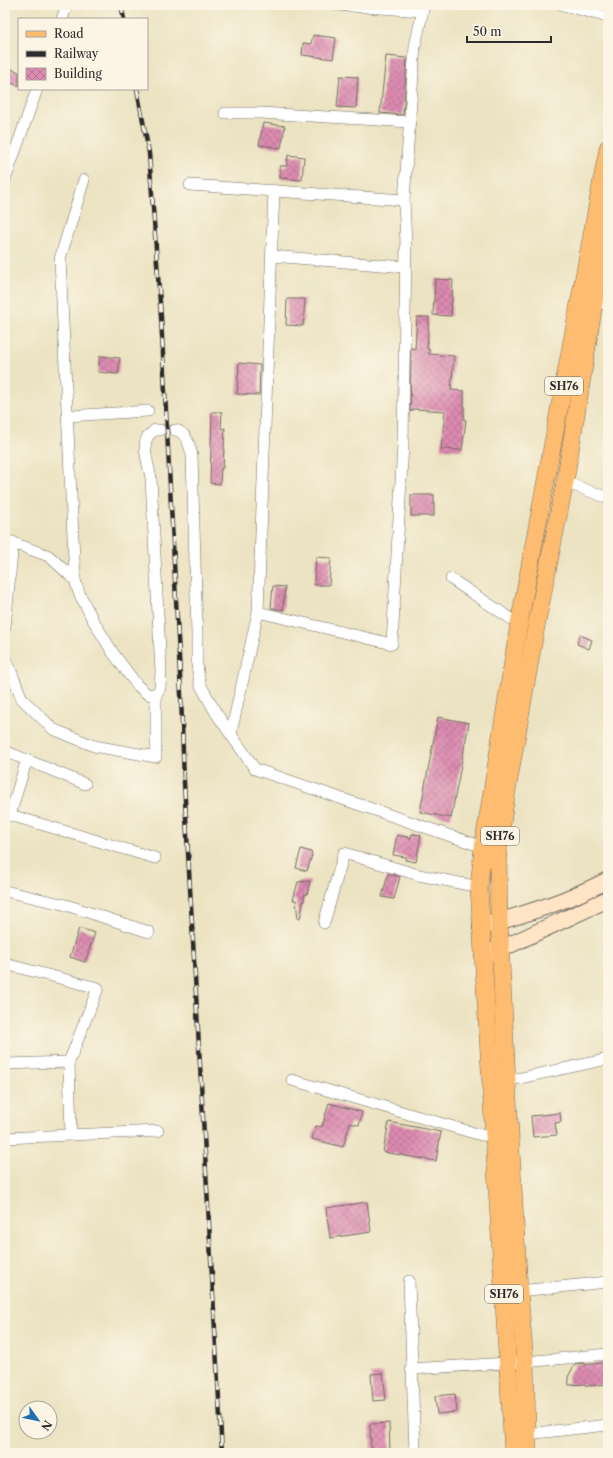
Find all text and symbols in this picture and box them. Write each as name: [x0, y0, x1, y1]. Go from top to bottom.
legend: [18, 18, 148, 90]
scale bar: [467, 18, 551, 44]
text: 50 m: [473, 24, 502, 39]
text: Road: [54, 26, 84, 41]
text: Railway: [54, 46, 99, 61]
text: Building: [54, 66, 102, 81]
road number: SH76: [545, 377, 583, 395]
road number: SH76: [481, 827, 519, 845]
road number: SH76: [485, 1285, 523, 1303]
north arrow: [18, 1400, 58, 1440]
text: N: [38, 1418, 55, 1434]

